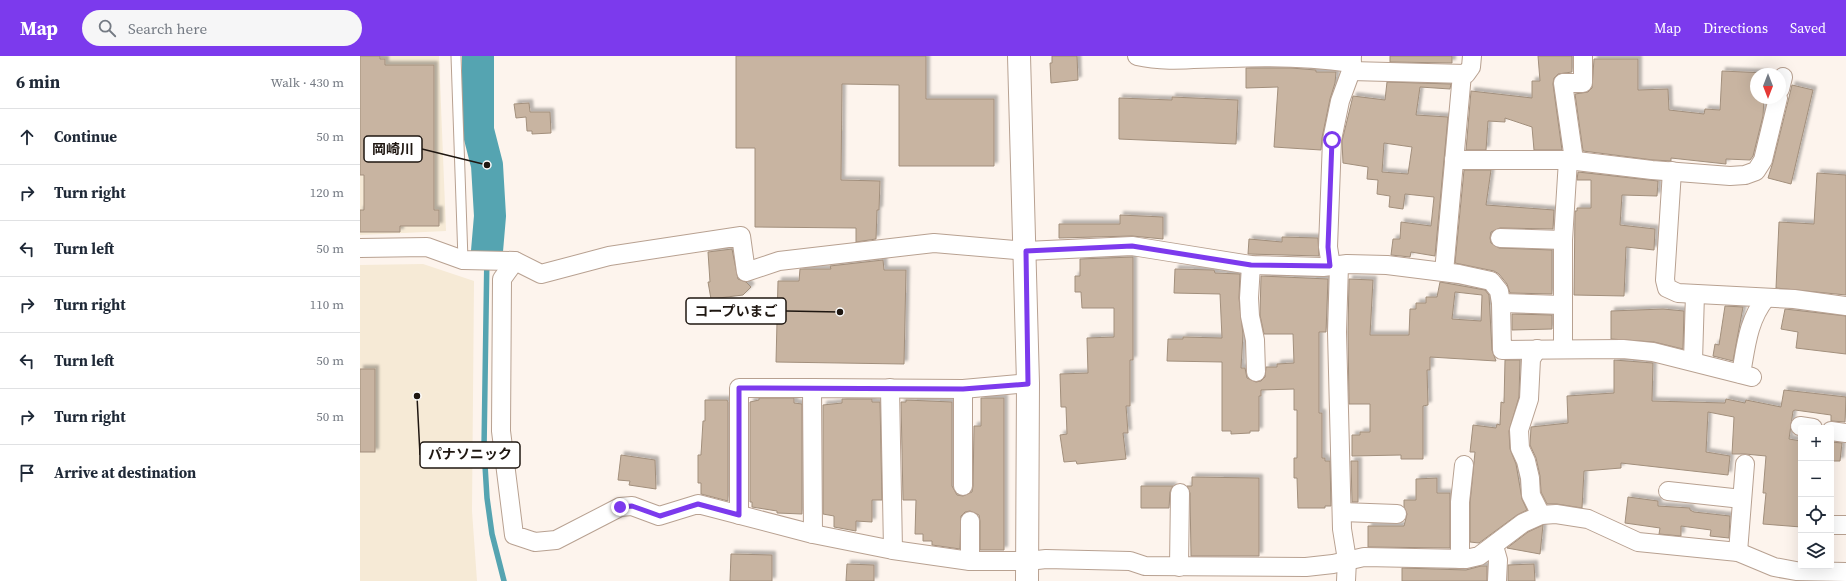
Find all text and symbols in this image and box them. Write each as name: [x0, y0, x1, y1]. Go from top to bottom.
search box: [82, 10, 362, 46]
text: Map: [20, 15, 58, 41]
icon: search: [96, 17, 118, 39]
text: Search here: [128, 18, 207, 39]
text: Map: [1654, 18, 1681, 38]
text: Directions: [1703, 18, 1768, 38]
text: Saved: [1790, 18, 1826, 38]
north arrow: [1750, 68, 1786, 104]
text: 6 min: [16, 70, 60, 94]
text: Walk · 430 m: [271, 74, 344, 91]
icon: ahead: [16, 126, 38, 148]
text: Continue: [54, 126, 117, 147]
text: 50 m: [316, 128, 344, 145]
route start: [1323, 131, 1341, 149]
callout: 岡崎川: [364, 136, 422, 162]
text: 岡崎川: [372, 139, 414, 159]
icon: right: [16, 182, 38, 204]
text: Turn right: [54, 182, 126, 203]
text: 120 m: [310, 184, 344, 201]
icon: left: [16, 238, 38, 260]
text: Turn left: [54, 238, 114, 259]
text: 50 m: [316, 240, 344, 257]
icon: right: [16, 294, 38, 316]
text: Turn right: [54, 294, 126, 315]
text: 110 m: [310, 296, 344, 313]
callout: コープいまご: [686, 298, 786, 324]
text: コープいまご: [694, 301, 778, 321]
icon: left: [16, 350, 38, 372]
text: Turn left: [54, 350, 114, 371]
text: 50 m: [316, 352, 344, 369]
icon: right: [16, 406, 38, 428]
text: Turn right: [54, 406, 126, 427]
text: 50 m: [316, 408, 344, 425]
map controls: [1798, 425, 1834, 569]
button: +: [1798, 425, 1834, 461]
callout: パナソニック: [420, 442, 520, 468]
text: パナソニック: [428, 444, 512, 464]
button: −: [1798, 461, 1834, 497]
icon: arrive: [16, 462, 38, 484]
text: Arrive at destination: [54, 462, 196, 483]
button: locate: [1798, 497, 1834, 533]
route end: [611, 498, 629, 516]
button: layers: [1798, 533, 1834, 569]

